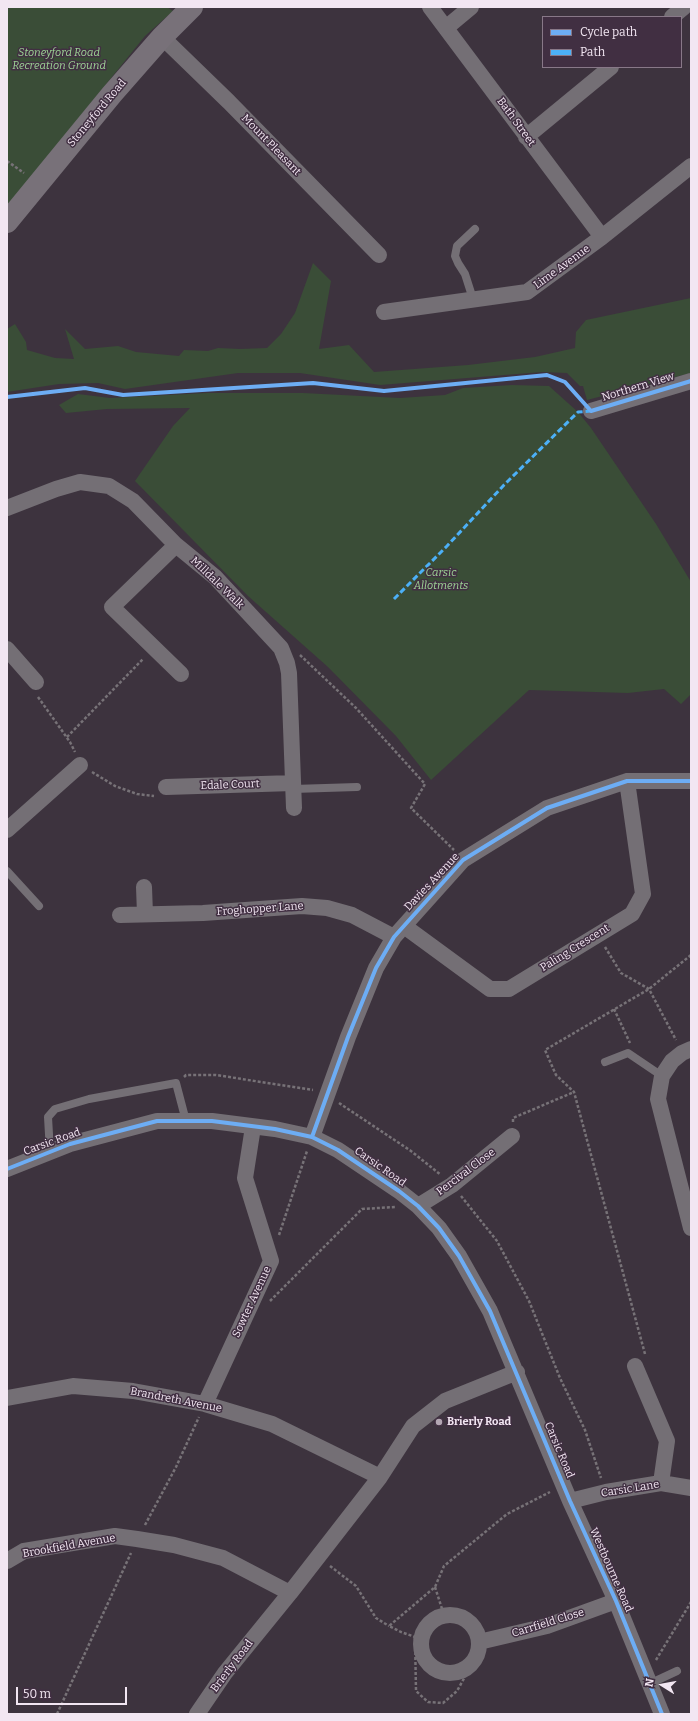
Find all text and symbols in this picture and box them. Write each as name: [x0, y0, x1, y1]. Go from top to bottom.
legend: [542, 16, 682, 68]
text: Cycle path: [580, 25, 637, 39]
text: Path: [580, 45, 605, 59]
park label: Stoneyford Road Recreation Ground: [12, 46, 106, 72]
street label: Stoneyford Road: [65, 76, 129, 150]
street label: Bath Street: [494, 95, 538, 149]
street label: Mount Pleasant: [239, 112, 303, 178]
street label: Lime Avenue: [531, 242, 593, 292]
street label: Northern View: [600, 370, 676, 404]
street label: Milldale Walk: [188, 554, 246, 612]
park label: Carsic Allotments: [414, 566, 468, 592]
street label: Edale Court: [200, 777, 260, 793]
street label: Davies Avenue: [402, 850, 462, 914]
street label: Froghopper Lane: [216, 899, 304, 919]
street label: Paling Crescent: [538, 921, 612, 975]
street label: Carsic Road: [22, 1126, 82, 1158]
street label: Carsic Road: [352, 1144, 408, 1190]
street label: Percival Close: [434, 1146, 498, 1198]
street label: Sowter Avenue: [230, 1264, 274, 1340]
street label: Brandreth Avenue: [129, 1385, 223, 1415]
place label: Brierly Road: [447, 1415, 511, 1429]
marker: Brierly Road: [434, 1417, 444, 1427]
street label: Carsic Road: [541, 1420, 577, 1480]
street label: Carsic Lane: [600, 1478, 660, 1500]
street label: Westbourne Road: [586, 1526, 636, 1614]
street label: Brookfield Avenue: [22, 1531, 116, 1561]
street label: Carrfield Close: [510, 1606, 586, 1640]
street label: Brierly Road: [208, 1637, 256, 1695]
north arrow: [642, 1665, 682, 1705]
text: N: [643, 1677, 657, 1688]
scale bar: [18, 1679, 129, 1705]
text: 50 m: [23, 1687, 51, 1701]

